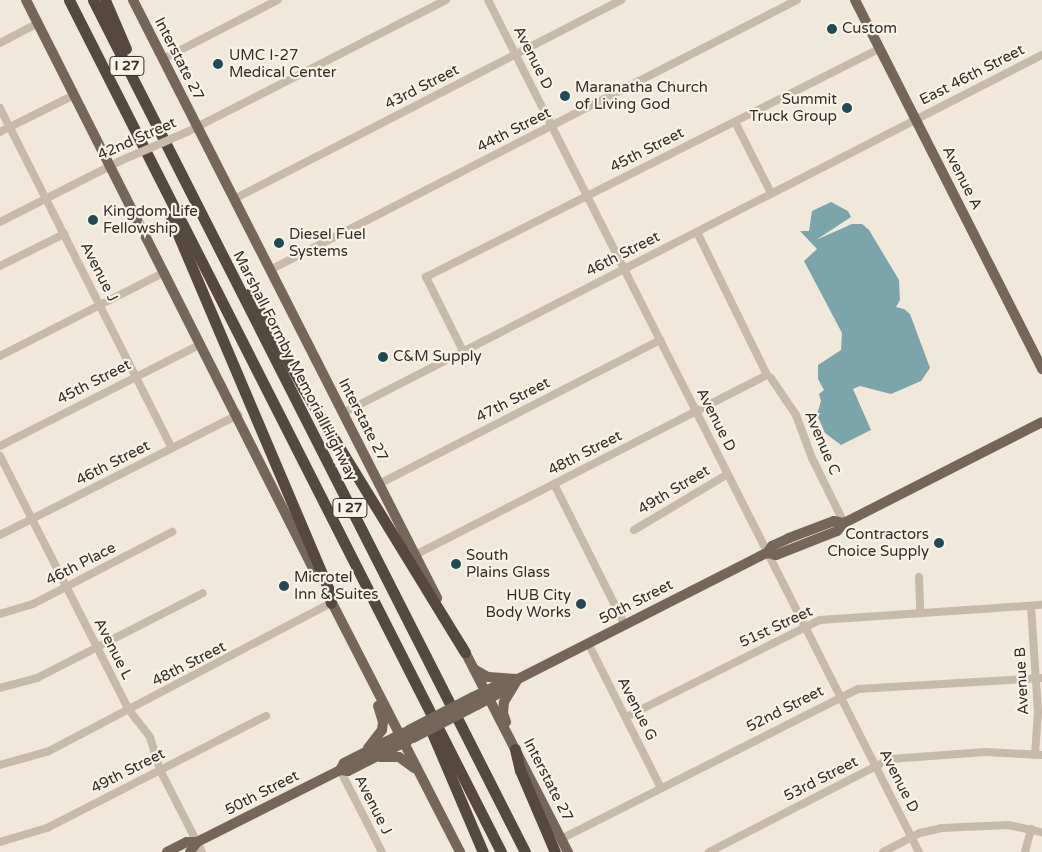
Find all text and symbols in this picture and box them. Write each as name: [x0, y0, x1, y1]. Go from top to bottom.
street label: Interstate 27: [150, 14, 208, 104]
place label: Custom: [842, 20, 897, 38]
street label: Avenue D: [509, 23, 557, 93]
marker: Custom: [826, 23, 838, 35]
street label: East 46th Street: [917, 41, 1027, 109]
place label: UMC I-27 Medical Center: [229, 46, 337, 81]
road number: I 27: [108, 54, 146, 78]
marker: UMC I-27 Medical Center: [211, 57, 225, 71]
street label: 43rd Street: [382, 61, 462, 113]
place label: Maranatha Church of Living God: [575, 78, 708, 113]
marker: Maranatha Church of Living God: [559, 90, 571, 102]
place label: Summit Truck Group: [749, 90, 837, 125]
marker: Summit Truck Group: [841, 102, 853, 114]
street label: 44th Street: [474, 104, 554, 156]
street label: 42nd Street: [95, 114, 179, 164]
street label: 45th Street: [607, 124, 687, 176]
street label: Avenue A: [938, 143, 986, 213]
place label: Kingdom Life Fellowship: [103, 202, 198, 237]
marker: Kingdom Life Fellowship: [87, 214, 99, 226]
place label: Diesel Fuel Systems: [289, 225, 366, 260]
street label: 46th Street: [583, 228, 663, 280]
marker: Diesel Fuel Systems: [273, 237, 285, 249]
street label: Avenue J: [76, 239, 122, 305]
street label: Marshall Formby Memorial Highway: [229, 248, 361, 484]
place label: C&M Supply: [393, 348, 482, 366]
marker: C&M Supply: [377, 351, 389, 363]
street label: 45th Street: [54, 356, 134, 408]
street label: 47th Street: [473, 374, 553, 426]
street label: Interstate 27: [334, 375, 392, 465]
street label: Avenue D: [692, 385, 740, 455]
street label: Avenue C: [800, 408, 844, 478]
street label: 48th Street: [545, 427, 625, 479]
street label: 46th Street: [73, 437, 153, 489]
street label: 49th Street: [635, 462, 713, 518]
road number: I 27: [331, 496, 369, 520]
place label: Contractors Choice Supply: [827, 525, 929, 560]
marker: Contractors Choice Supply: [933, 537, 945, 549]
street label: 46th Place: [43, 539, 119, 589]
place label: South Plains Glass: [466, 546, 550, 581]
marker: South Plains Glass: [450, 558, 462, 570]
place label: Microtel Inn & Suites: [294, 568, 378, 603]
street label: 50th Street: [596, 576, 676, 628]
marker: Microtel Inn & Suites: [278, 580, 290, 592]
place label: HUB City Body Works: [485, 586, 571, 621]
marker: HUB City Body Works: [575, 598, 587, 610]
street label: 51st Street: [737, 602, 815, 652]
street label: Avenue L: [90, 615, 136, 683]
street label: 48th Street: [149, 638, 229, 690]
street label: Avenue B: [1011, 647, 1033, 715]
street label: Avenue G: [613, 674, 661, 744]
street label: 52nd Street: [743, 682, 827, 736]
street label: Interstate 27: [519, 735, 577, 825]
street label: 49th Street: [88, 745, 168, 797]
street label: Avenue D: [875, 746, 923, 816]
street label: 53rd Street: [781, 753, 861, 805]
street label: 50th Street: [222, 767, 302, 819]
street label: Avenue J: [350, 772, 396, 838]

